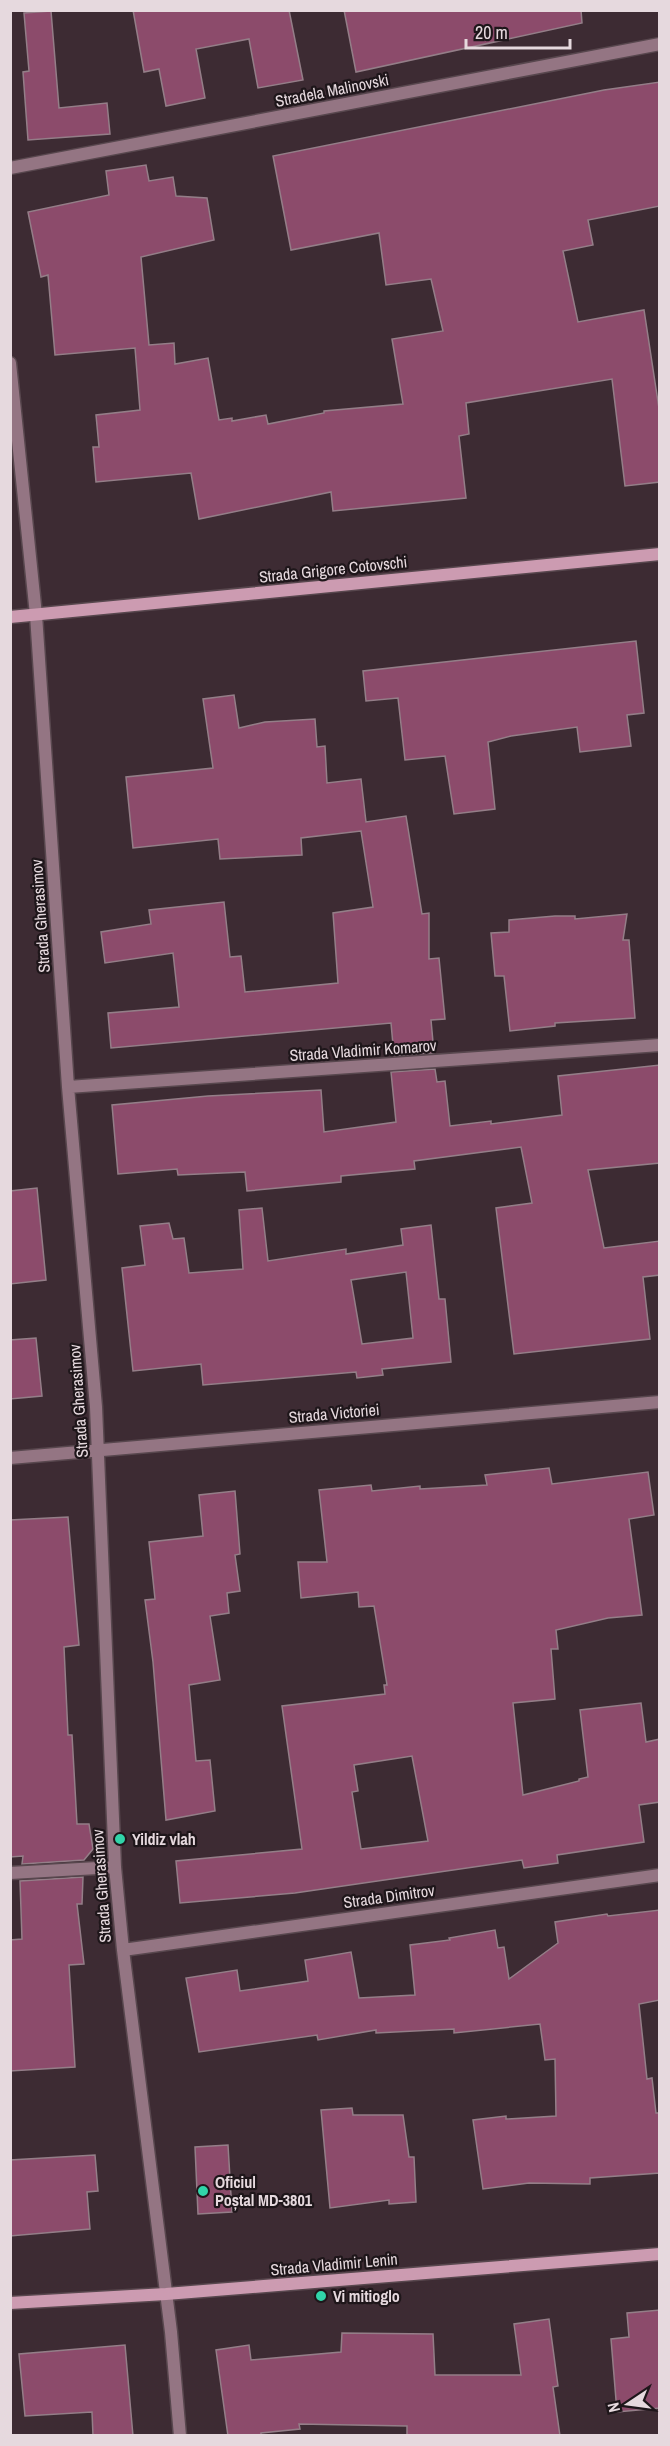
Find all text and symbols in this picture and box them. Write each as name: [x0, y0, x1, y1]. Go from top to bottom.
scale bar: [466, 12, 570, 50]
text: 20 m: [475, 20, 508, 45]
street label: Stradela Malinovski: [273, 68, 391, 112]
street label: Strada Grigore Cotovschi: [258, 550, 408, 588]
street label: Strada Gherasimov: [25, 858, 55, 974]
street label: Strada Vladimir Komarov: [289, 1034, 438, 1066]
street label: Strada Gherasimov: [63, 1343, 93, 1459]
street label: Strada Victoriei: [288, 1398, 380, 1428]
street label: Strada Gherasimov: [86, 1828, 116, 1944]
place label: Yildiz vlah: [132, 1828, 196, 1850]
marker: Yildiz vlah: [113, 1832, 127, 1846]
street label: Strada Dimitrov: [342, 1879, 436, 1913]
place label: Oficiul Poștal MD-3801: [215, 2171, 313, 2211]
marker: Oficiul Poștal MD-3801: [196, 2184, 210, 2198]
street label: Strada Vladimir Lenin: [269, 2247, 399, 2281]
place label: Vi mitioglo: [333, 2285, 400, 2307]
marker: Vi mitioglo: [314, 2289, 328, 2303]
north arrow: [598, 2374, 658, 2434]
text: N: [602, 2400, 625, 2414]

